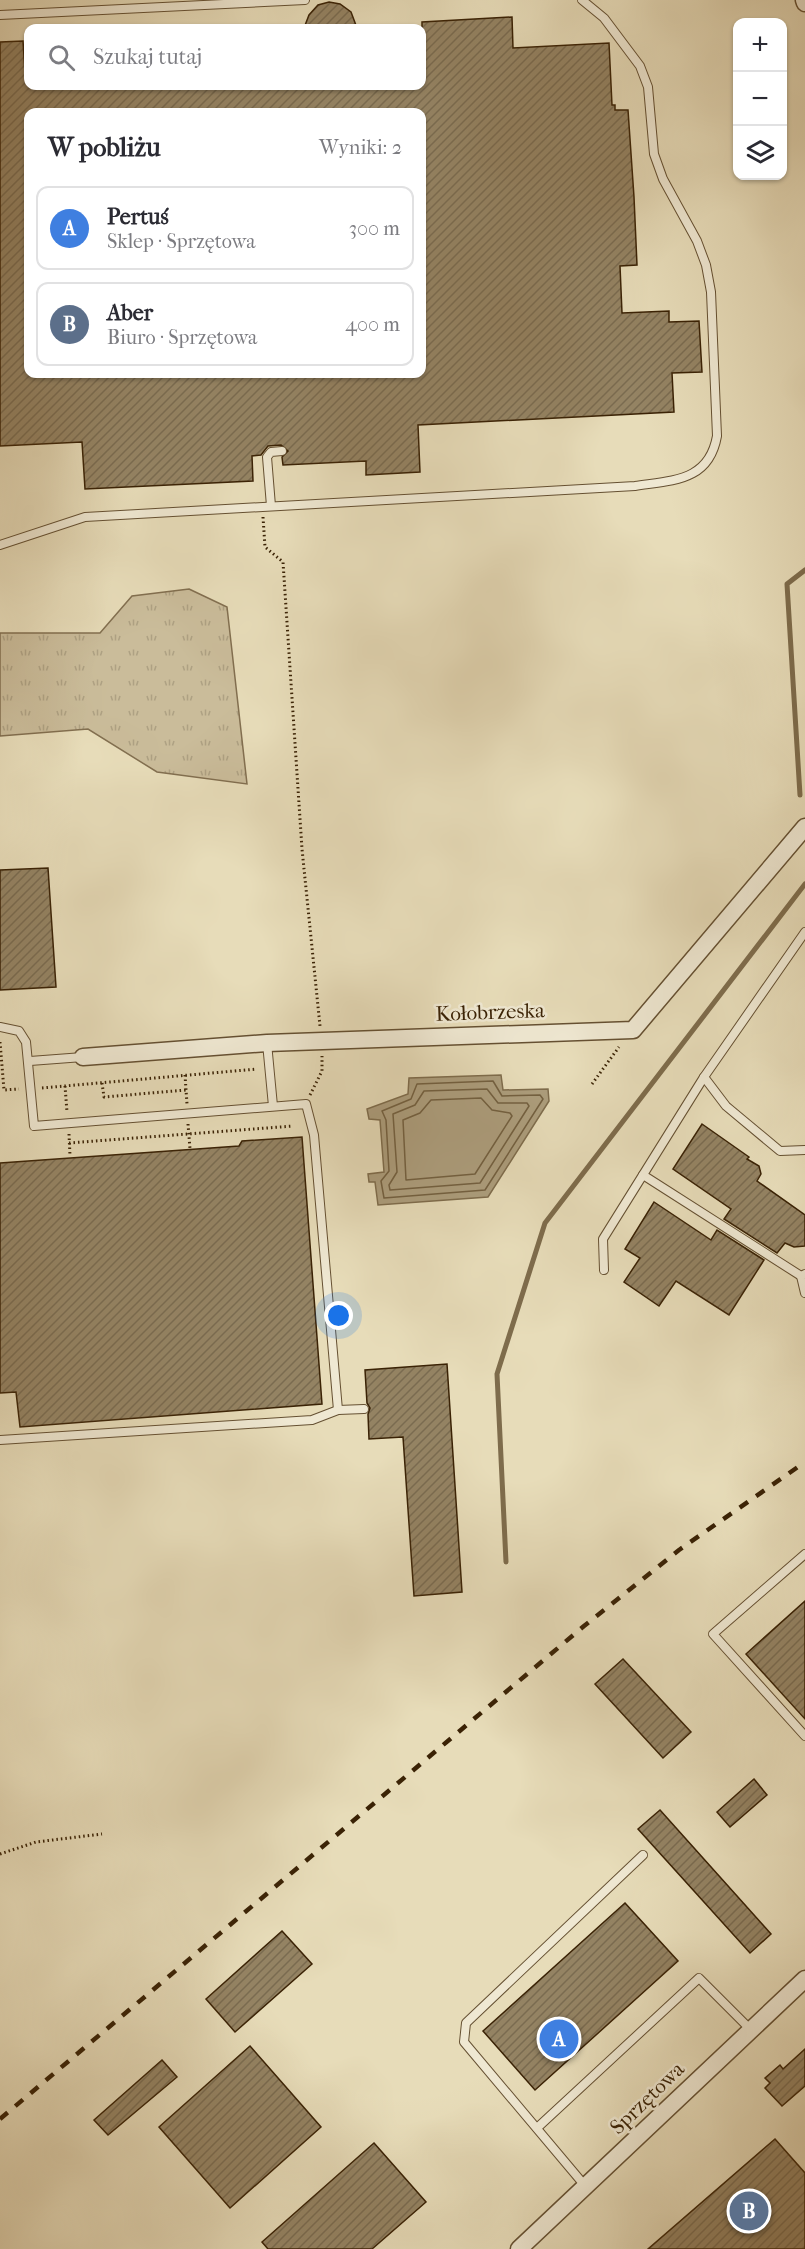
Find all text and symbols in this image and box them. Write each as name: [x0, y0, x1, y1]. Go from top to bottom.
map controls: [733, 18, 787, 180]
button: +: [733, 18, 787, 72]
search box: [24, 24, 426, 90]
icon: search: [45, 41, 78, 74]
text: Szukaj tutaj: [93, 44, 202, 70]
button: −: [733, 72, 787, 126]
button: layers: [733, 126, 787, 180]
text: W pobliżu: [48, 132, 161, 163]
text: Wyniki: 2: [319, 136, 402, 159]
text: Pertuś: [107, 204, 169, 230]
text: A: [63, 217, 76, 240]
text: 300 m: [349, 217, 400, 240]
text: Sklep · Sprzętowa: [107, 230, 255, 253]
text: Aber: [107, 300, 153, 326]
text: B: [63, 313, 76, 336]
text: 400 m: [345, 313, 400, 336]
text: Biuro · Sprzętowa: [107, 326, 257, 349]
street label: Kołobrzeska: [435, 998, 545, 1026]
your location: [324, 1301, 353, 1330]
pin: A: [540, 2016, 578, 2062]
street label: Sprzętowa: [605, 2057, 689, 2139]
pin: B: [730, 2188, 768, 2234]

